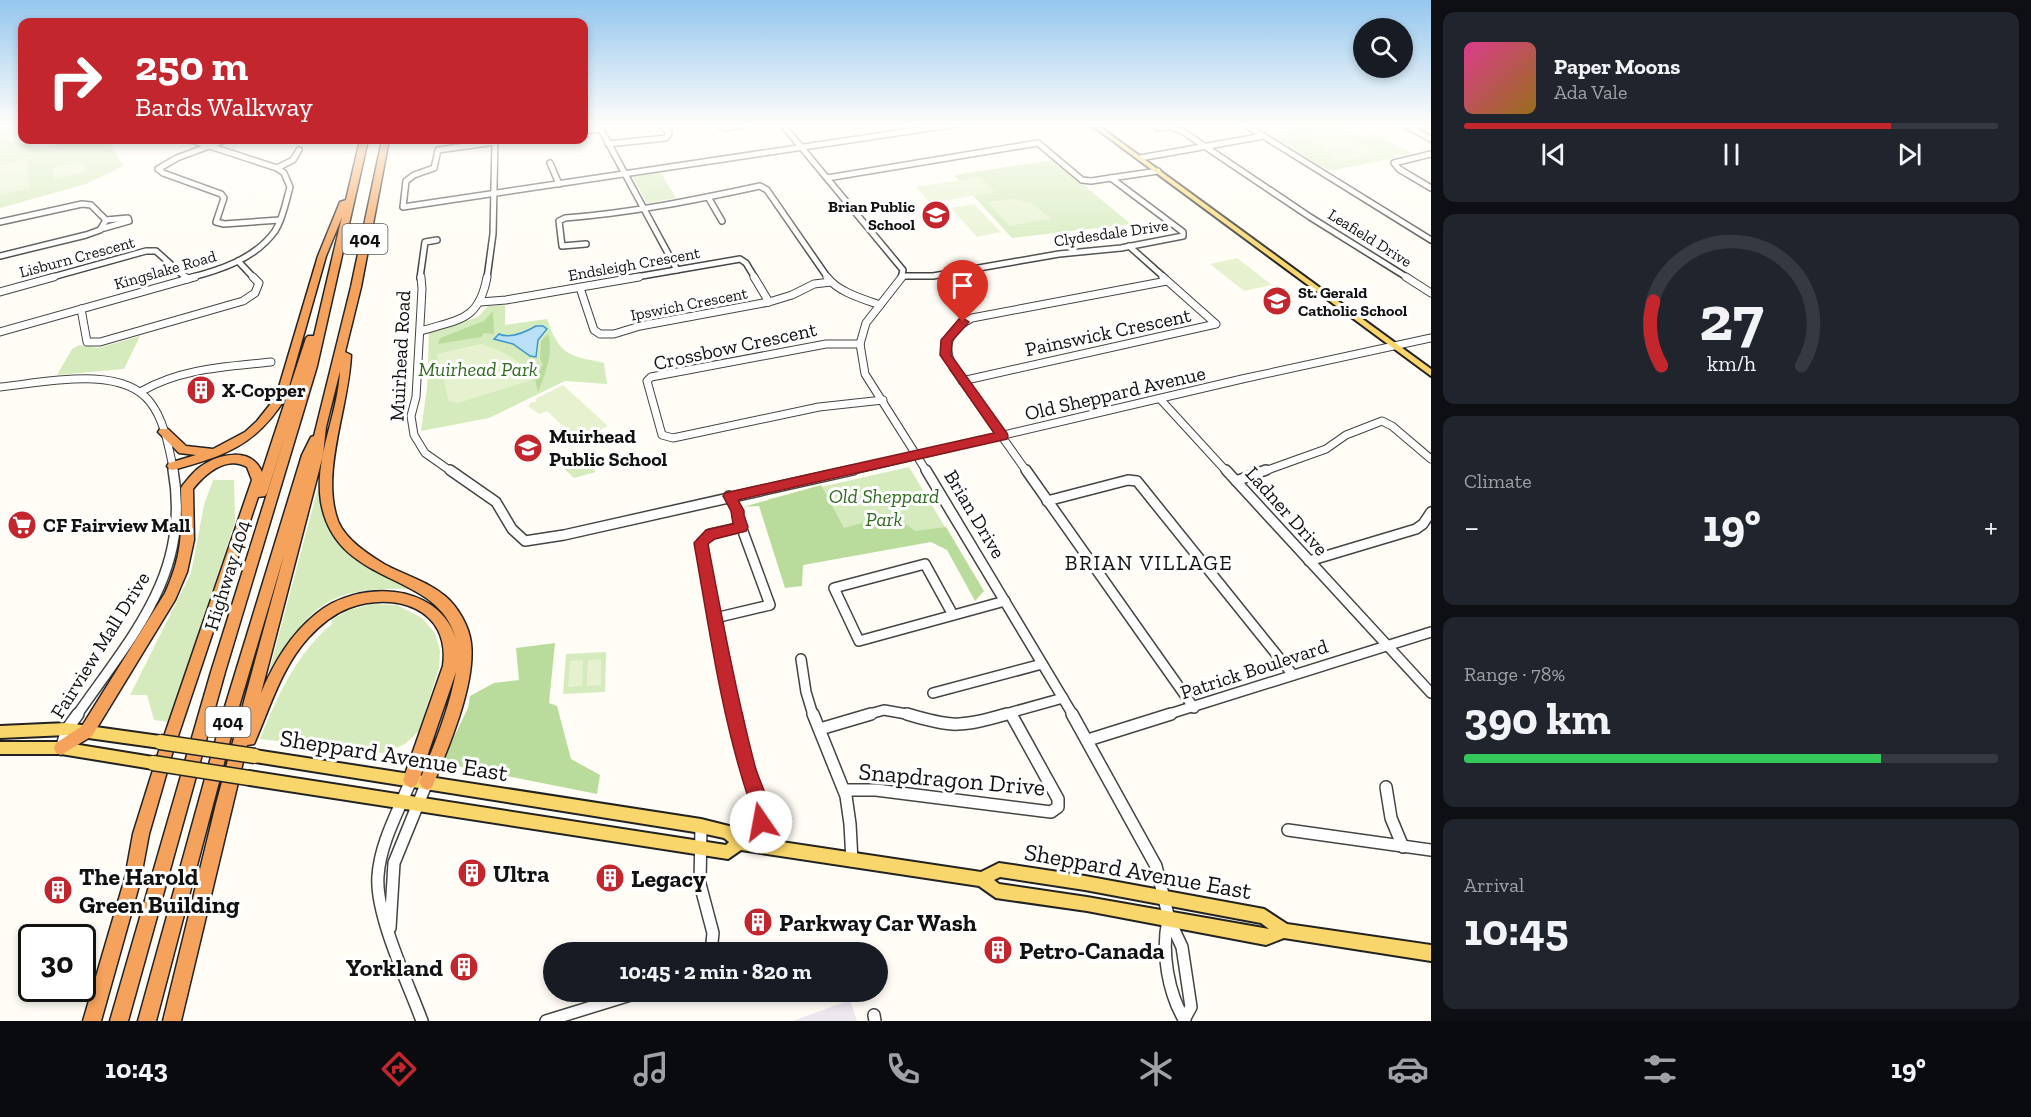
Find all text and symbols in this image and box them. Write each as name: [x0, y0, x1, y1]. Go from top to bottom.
map controls: [1353, 18, 1413, 78]
button: search: [1353, 18, 1413, 78]
text: 250 m: [135, 40, 248, 91]
icon: right: [36, 42, 114, 120]
text: Paper Moons: [1554, 53, 1680, 80]
text: Ada Vale: [1554, 80, 1627, 104]
text: Bards Walkway: [135, 91, 313, 123]
icon: previous: [1537, 138, 1570, 171]
icon: pause: [1715, 138, 1748, 171]
icon: next: [1893, 138, 1926, 171]
place label: Brian Public School: [828, 197, 915, 234]
school or university icon: Brian Public School: [920, 199, 952, 231]
street label: Leafield Drive: [1325, 205, 1415, 271]
street label: Clydesdale Drive: [1053, 216, 1169, 250]
road number: 404: [342, 224, 388, 254]
street label: Lisburn Crescent: [17, 232, 137, 282]
street label: Endsleigh Crescent: [567, 243, 701, 285]
street label: Kingslake Road: [112, 246, 218, 294]
pin: [937, 260, 988, 322]
icon: arrive: [946, 269, 979, 302]
text: 27: [1699, 281, 1763, 356]
street label: Ipswich Crescent: [629, 283, 749, 325]
place label: St. Gerald Catholic School: [1298, 283, 1408, 320]
school or university icon: St. Gerald Catholic School: [1261, 285, 1293, 317]
street label: Muirhead Road: [385, 290, 415, 422]
street label: Painswick Crescent: [1023, 303, 1194, 361]
street label: Crossbow Crescent: [651, 317, 819, 375]
text: km/h: [1707, 351, 1755, 376]
park label: Muirhead Park: [418, 357, 538, 381]
street label: Old Sheppard Avenue: [1022, 361, 1208, 425]
building icon: X-Copper: [185, 374, 217, 406]
place label: X-Copper: [222, 378, 306, 402]
place label: Muirhead Public School: [549, 424, 668, 471]
school or university icon: Muirhead Public School: [512, 432, 544, 464]
street label: Ladner Drive: [1241, 461, 1333, 561]
street label: Brian Drive: [939, 465, 1011, 563]
text: Climate: [1464, 469, 1532, 493]
park label: Old Sheppard Park: [829, 484, 939, 531]
text: 19°: [1703, 499, 1761, 553]
text: −: [1464, 507, 1479, 546]
text: +: [1984, 507, 1998, 546]
supermarket icon: CF Fairview Mall: [6, 509, 38, 541]
place label: CF Fairview Mall: [43, 513, 191, 537]
street label: Highway 404: [199, 517, 255, 633]
district label: BRIAN VILLAGE: [1065, 550, 1233, 575]
street label: Fairview Mall Drive: [45, 567, 155, 723]
street label: Patrick Boulevard: [1177, 634, 1331, 704]
text: Range · 78%: [1464, 662, 1565, 686]
text: 390 km: [1464, 692, 1611, 746]
road number: 404: [206, 707, 250, 737]
street label: Sheppard Avenue East: [278, 723, 510, 787]
street label: Snapdragon Drive: [857, 756, 1047, 802]
position arrow: [729, 790, 793, 854]
street label: Sheppard Avenue East: [1022, 837, 1254, 905]
building icon: Ultra: [456, 857, 488, 889]
place label: Ultra: [493, 859, 549, 888]
place label: The Harold Green Building: [79, 862, 240, 919]
building icon: Legacy: [594, 862, 626, 894]
place label: Legacy: [631, 864, 706, 893]
text: Arrival: [1464, 873, 1524, 897]
building icon: The Harold Green Building: [42, 874, 74, 906]
text: 10:45: [1464, 903, 1568, 957]
building icon: Parkway Car Wash: [742, 906, 774, 938]
place label: Parkway Car Wash: [779, 908, 977, 937]
speed limit sign: 30: [18, 924, 96, 1002]
building icon: Petro-Canada: [982, 934, 1014, 966]
place label: Petro-Canada: [1019, 936, 1165, 965]
building icon: Yorkland: [448, 951, 480, 983]
place label: Yorkland: [346, 953, 443, 982]
text: 10:45 · 2 min · 820 m: [619, 958, 812, 985]
icon: directions: [378, 1048, 420, 1090]
icon: music: [630, 1048, 672, 1090]
icon: phone: [882, 1048, 924, 1090]
icon: climate: [1135, 1048, 1177, 1090]
icon: car: [1387, 1048, 1429, 1090]
icon: filters: [1639, 1048, 1681, 1090]
text: 10:43: [105, 1053, 168, 1085]
text: 19°: [1891, 1053, 1926, 1085]

